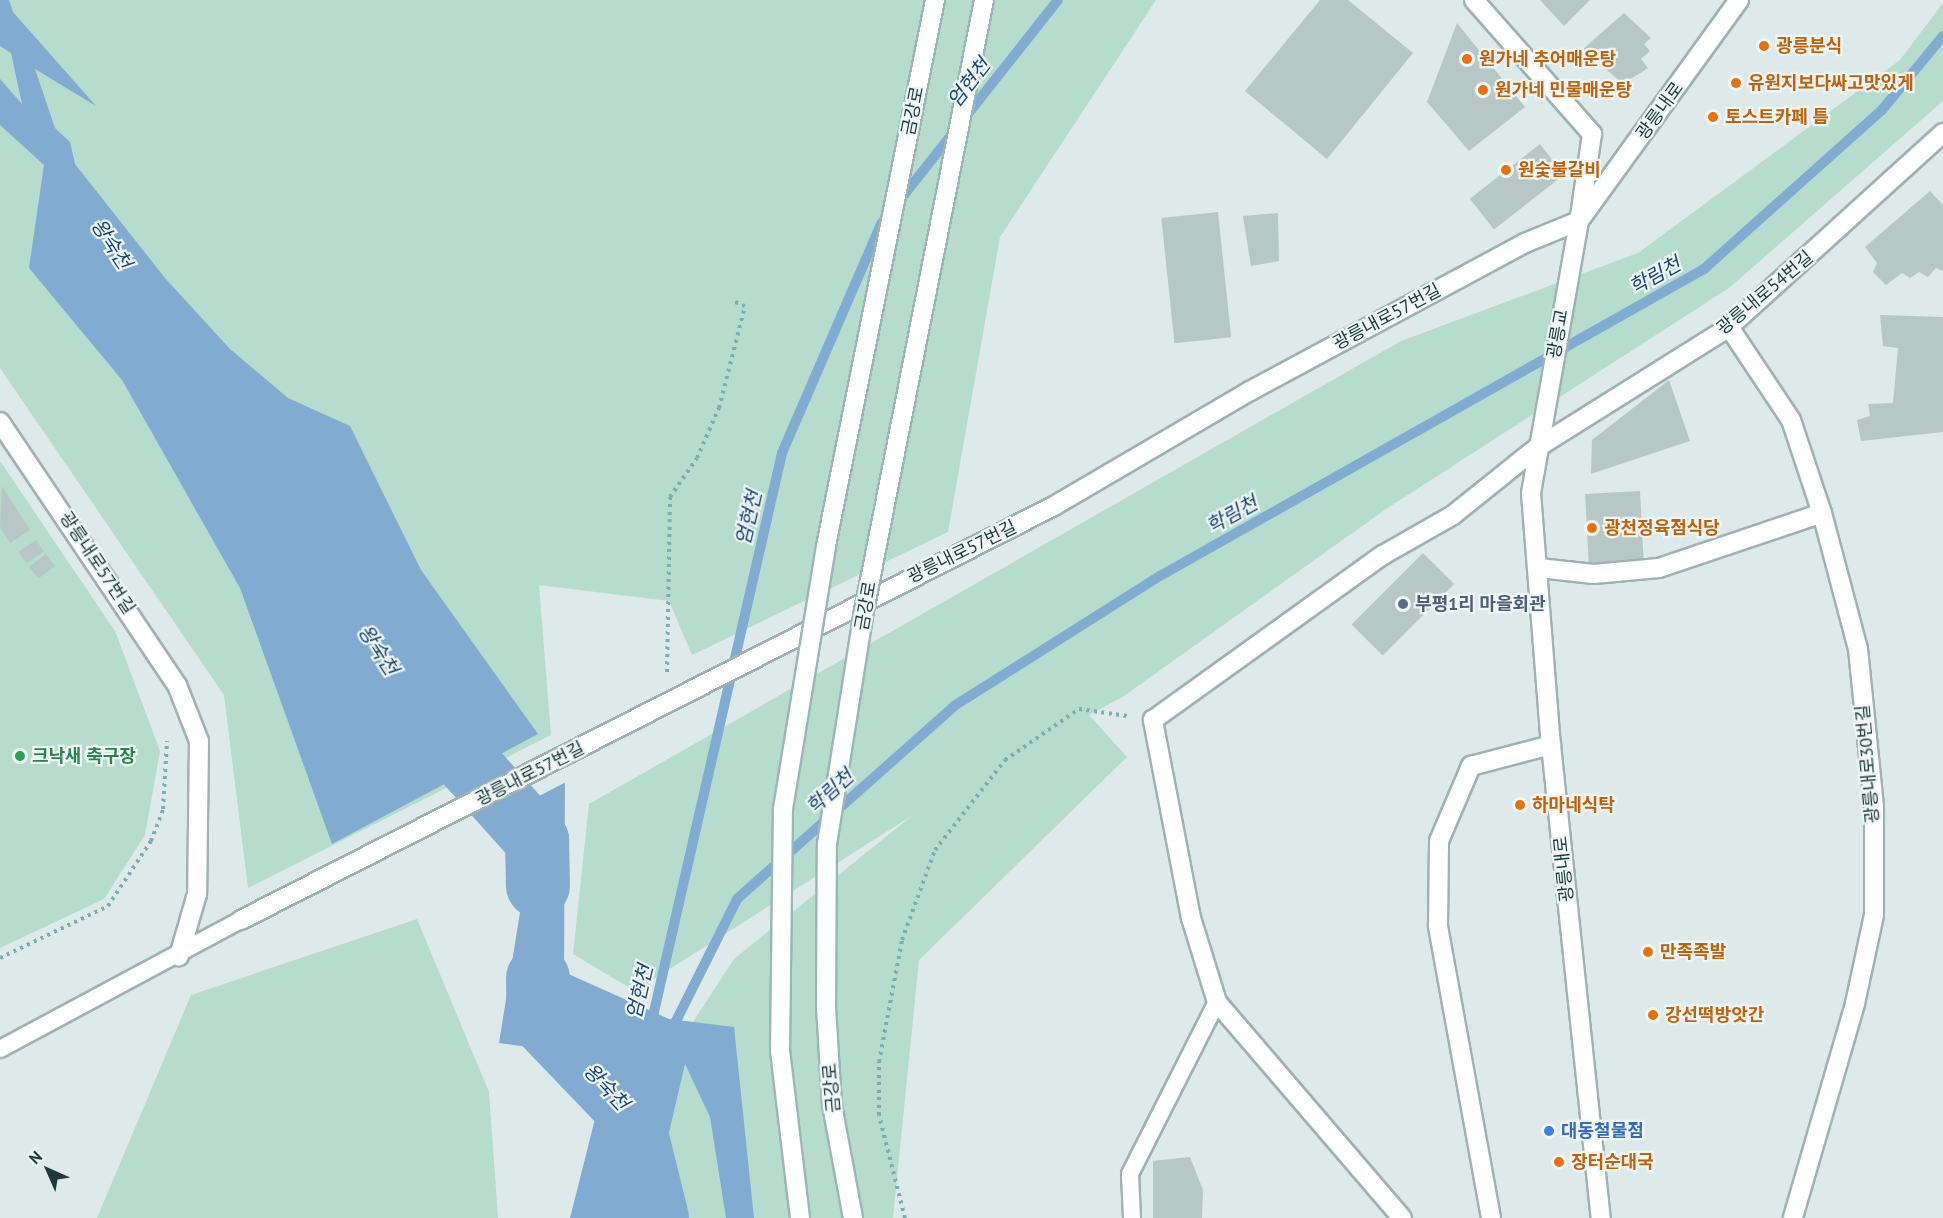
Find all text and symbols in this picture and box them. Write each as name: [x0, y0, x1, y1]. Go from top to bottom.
place label: 광릉분식: [1776, 35, 1842, 57]
marker: 광릉분식: [1757, 39, 1771, 53]
place label: 원가네 추어매운탕: [1479, 48, 1616, 70]
marker: 원가네 추어매운탕: [1460, 52, 1474, 66]
water label: 엄현천: [943, 54, 995, 112]
place label: 유원지보다싸고맛있게: [1748, 72, 1914, 94]
marker: 유원지보다싸고맛있게: [1729, 76, 1743, 90]
street label: 광릉내로: [1632, 78, 1688, 144]
place label: 원가네 민물매운탕: [1495, 79, 1632, 101]
marker: 원가네 민물매운탕: [1476, 83, 1490, 97]
street label: 금강로: [898, 85, 928, 137]
place label: 토스트카페 틈: [1725, 106, 1829, 128]
marker: 토스트카페 틈: [1706, 110, 1720, 124]
place label: 원숯불갈비: [1518, 159, 1601, 181]
marker: 원숯불갈비: [1499, 163, 1513, 177]
water label: 왕숙천: [86, 214, 136, 274]
street label: 광릉내로54번길: [1712, 246, 1818, 340]
water label: 학림천: [1625, 252, 1685, 300]
street label: 광릉내로57번길: [1329, 280, 1445, 354]
street label: 광릉교: [1543, 308, 1573, 360]
water label: 엄현천: [731, 488, 767, 548]
water label: 학림천: [1202, 491, 1262, 539]
street label: 광릉내로57번길: [55, 508, 139, 618]
street label: 광릉내로57번길: [904, 516, 1020, 588]
place label: 광천정육점식당: [1604, 517, 1720, 539]
marker: 광천정육점식당: [1585, 521, 1599, 535]
street label: 금강로: [851, 580, 881, 632]
place label: 부평1리 마을회관: [1415, 593, 1546, 615]
marker: 부평1리 마을회관: [1396, 597, 1410, 611]
water label: 왕숙천: [353, 620, 403, 680]
street label: 광릉내로30번길: [1852, 704, 1884, 824]
street label: 광릉내로57번길: [472, 737, 588, 811]
place label: 크낙새 축구장: [32, 745, 136, 767]
marker: 크낙새 축구장: [13, 749, 27, 763]
water label: 학림천: [801, 765, 859, 819]
place label: 하마네식탁: [1532, 794, 1615, 816]
marker: 하마네식탁: [1513, 798, 1527, 812]
street label: 광릉내로: [1550, 835, 1578, 903]
place label: 만족족발: [1660, 941, 1726, 963]
marker: 만족족발: [1641, 945, 1655, 959]
water label: 엄현천: [622, 962, 658, 1022]
place label: 강선떡방앗간: [1665, 1004, 1764, 1026]
marker: 강선떡방앗간: [1646, 1008, 1660, 1022]
water label: 왕숙천: [578, 1059, 634, 1115]
street label: 금강로: [819, 1062, 845, 1114]
place label: 대동철물점: [1561, 1120, 1644, 1142]
marker: 대동철물점: [1542, 1124, 1556, 1138]
north arrow: [18, 1140, 78, 1200]
text: N: [24, 1146, 46, 1168]
place label: 장터순대국: [1571, 1151, 1654, 1173]
marker: 장터순대국: [1552, 1155, 1566, 1169]

